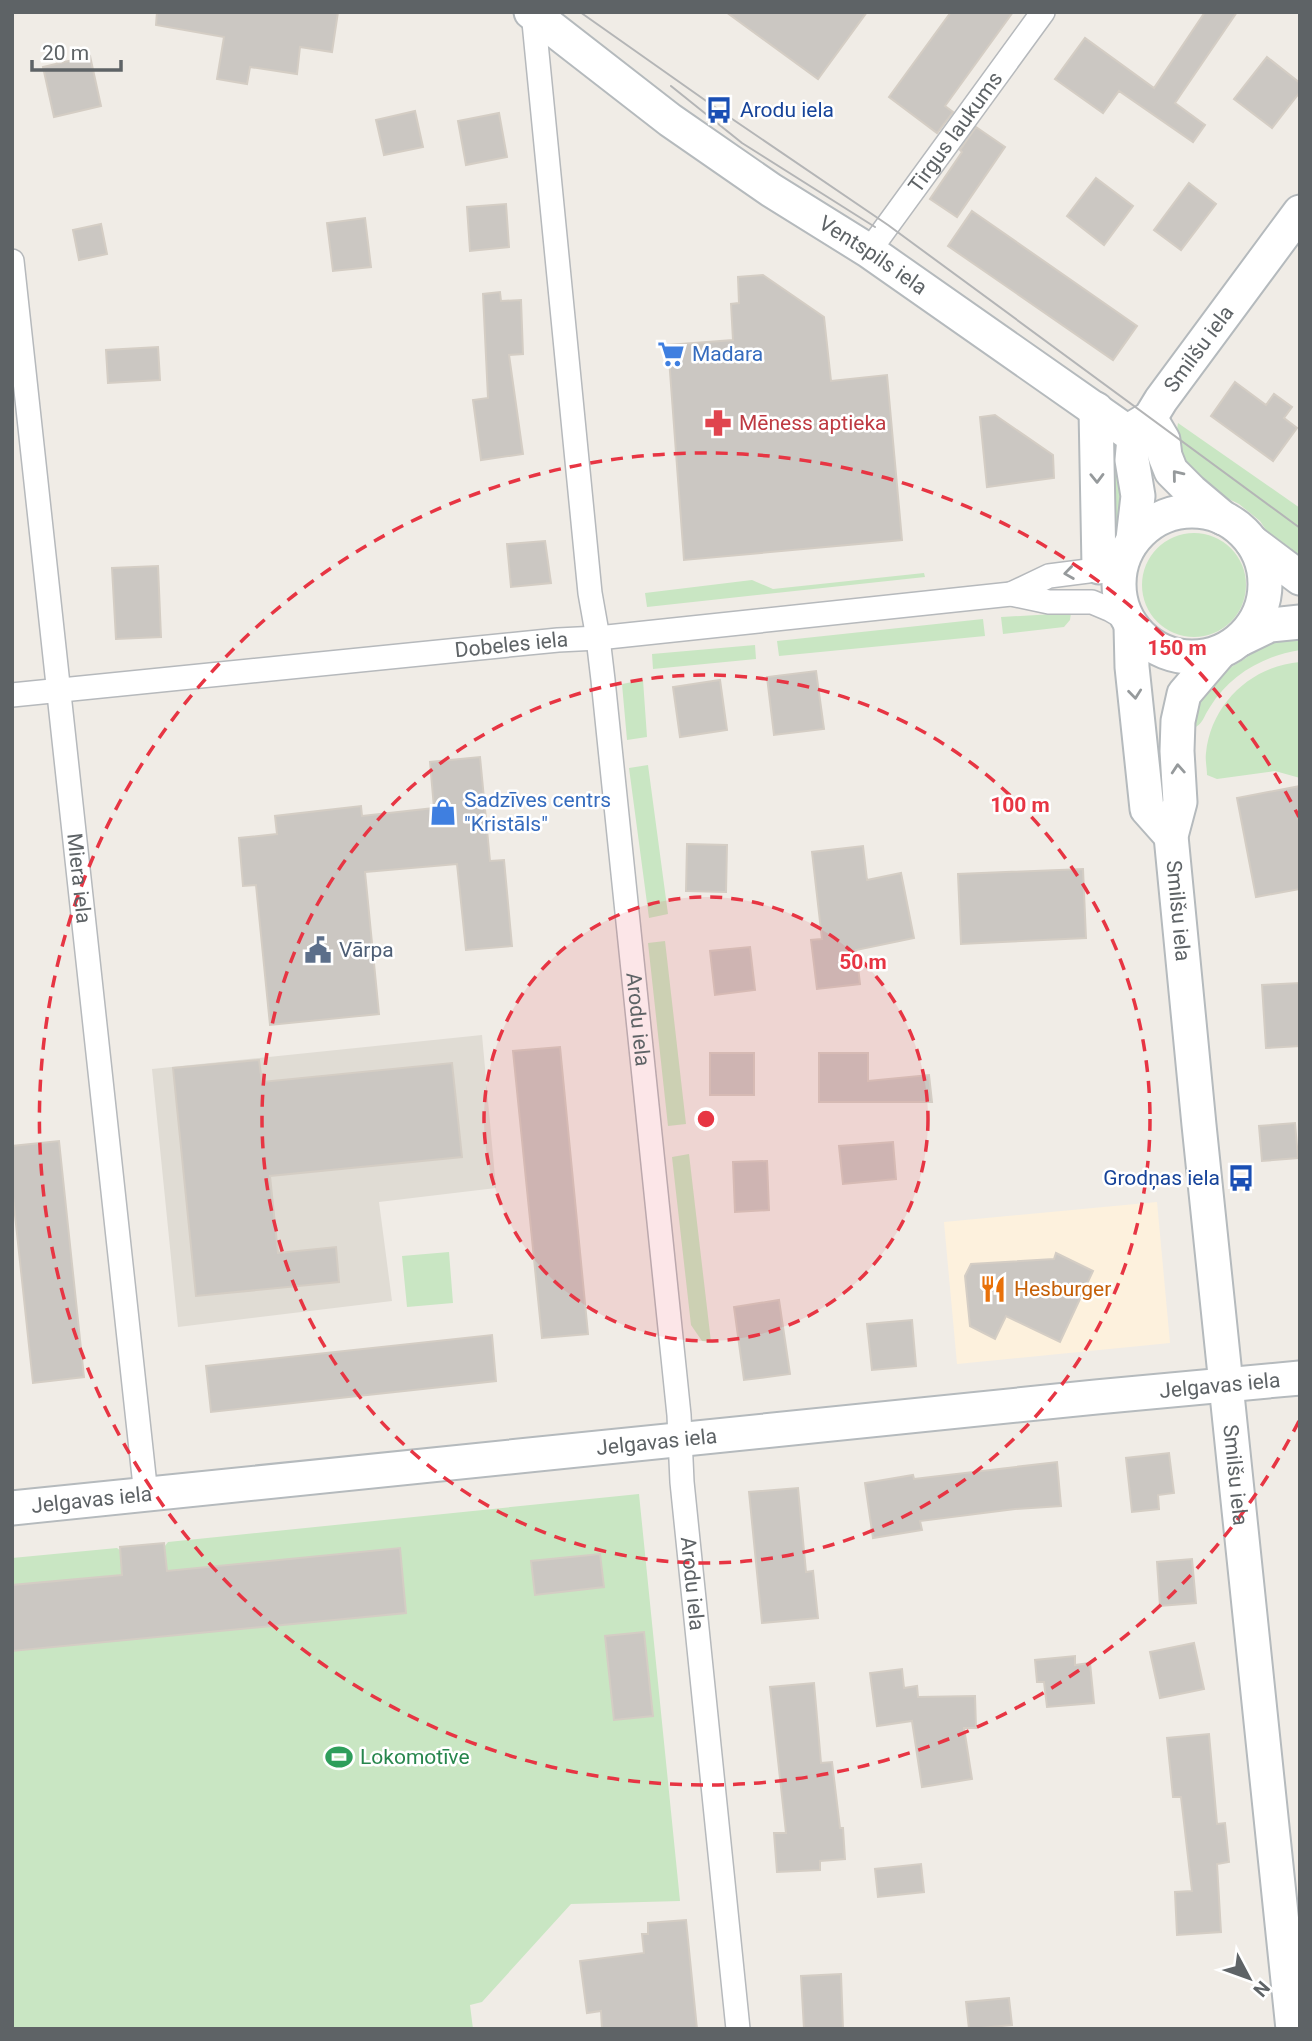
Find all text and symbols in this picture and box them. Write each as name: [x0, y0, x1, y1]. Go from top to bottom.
scale bar: [32, 28, 121, 72]
text: 20 m: [42, 41, 89, 65]
street label: Tirgus laukums: [904, 67, 1007, 197]
bus stop icon: Arodu iela: [704, 95, 734, 125]
place label: Arodu iela: [740, 98, 834, 122]
street label: Ventspils iela: [815, 211, 931, 300]
street label: Smilšu iela: [1159, 301, 1239, 397]
supermarket icon: Madara: [656, 339, 686, 369]
place label: Madara: [692, 342, 763, 366]
pharmacy icon: Mēness aptieka: [703, 408, 733, 438]
place label: Mēness aptieka: [739, 411, 886, 435]
one-way arrow: [1172, 470, 1185, 482]
one-way arrow: [1089, 473, 1105, 483]
one-way arrow: [1063, 566, 1075, 581]
street label: Dobeles iela: [454, 628, 569, 662]
text: 150 m: [1147, 636, 1207, 660]
one-way arrow: [1127, 689, 1142, 700]
one-way arrow: [1170, 763, 1185, 774]
place label: Sadzīves centrs "Kristāls": [464, 788, 611, 836]
text: 100 m: [990, 793, 1050, 817]
shop icon: Sadzīves centrs "Kristāls": [428, 797, 458, 827]
street label: Miera iela: [62, 832, 96, 925]
street label: Smilšu iela: [1161, 859, 1195, 963]
public building icon: Vārpa: [303, 935, 333, 965]
place label: Vārpa: [339, 938, 394, 962]
text: 50 m: [839, 950, 887, 974]
street label: Arodu iela: [621, 971, 655, 1067]
centre of rings: [694, 1107, 718, 1131]
bus stop icon: Grodņas iela: [1226, 1163, 1256, 1193]
place label: Grodņas iela: [1103, 1166, 1220, 1190]
restaurant icon: Hesburger: [978, 1274, 1008, 1304]
place label: Hesburger: [1014, 1277, 1111, 1301]
street label: Jelgavas iela: [1158, 1368, 1281, 1403]
street label: Smilšu iela: [1218, 1423, 1253, 1527]
street label: Jelgavas iela: [595, 1424, 718, 1460]
street label: Jelgavas iela: [30, 1482, 153, 1518]
street label: Arodu iela: [676, 1536, 709, 1632]
sports icon: Lokomotīve: [324, 1742, 354, 1772]
place label: Lokomotīve: [360, 1745, 470, 1769]
north arrow: [1214, 1943, 1284, 2013]
text: N: [1248, 1976, 1275, 2001]

